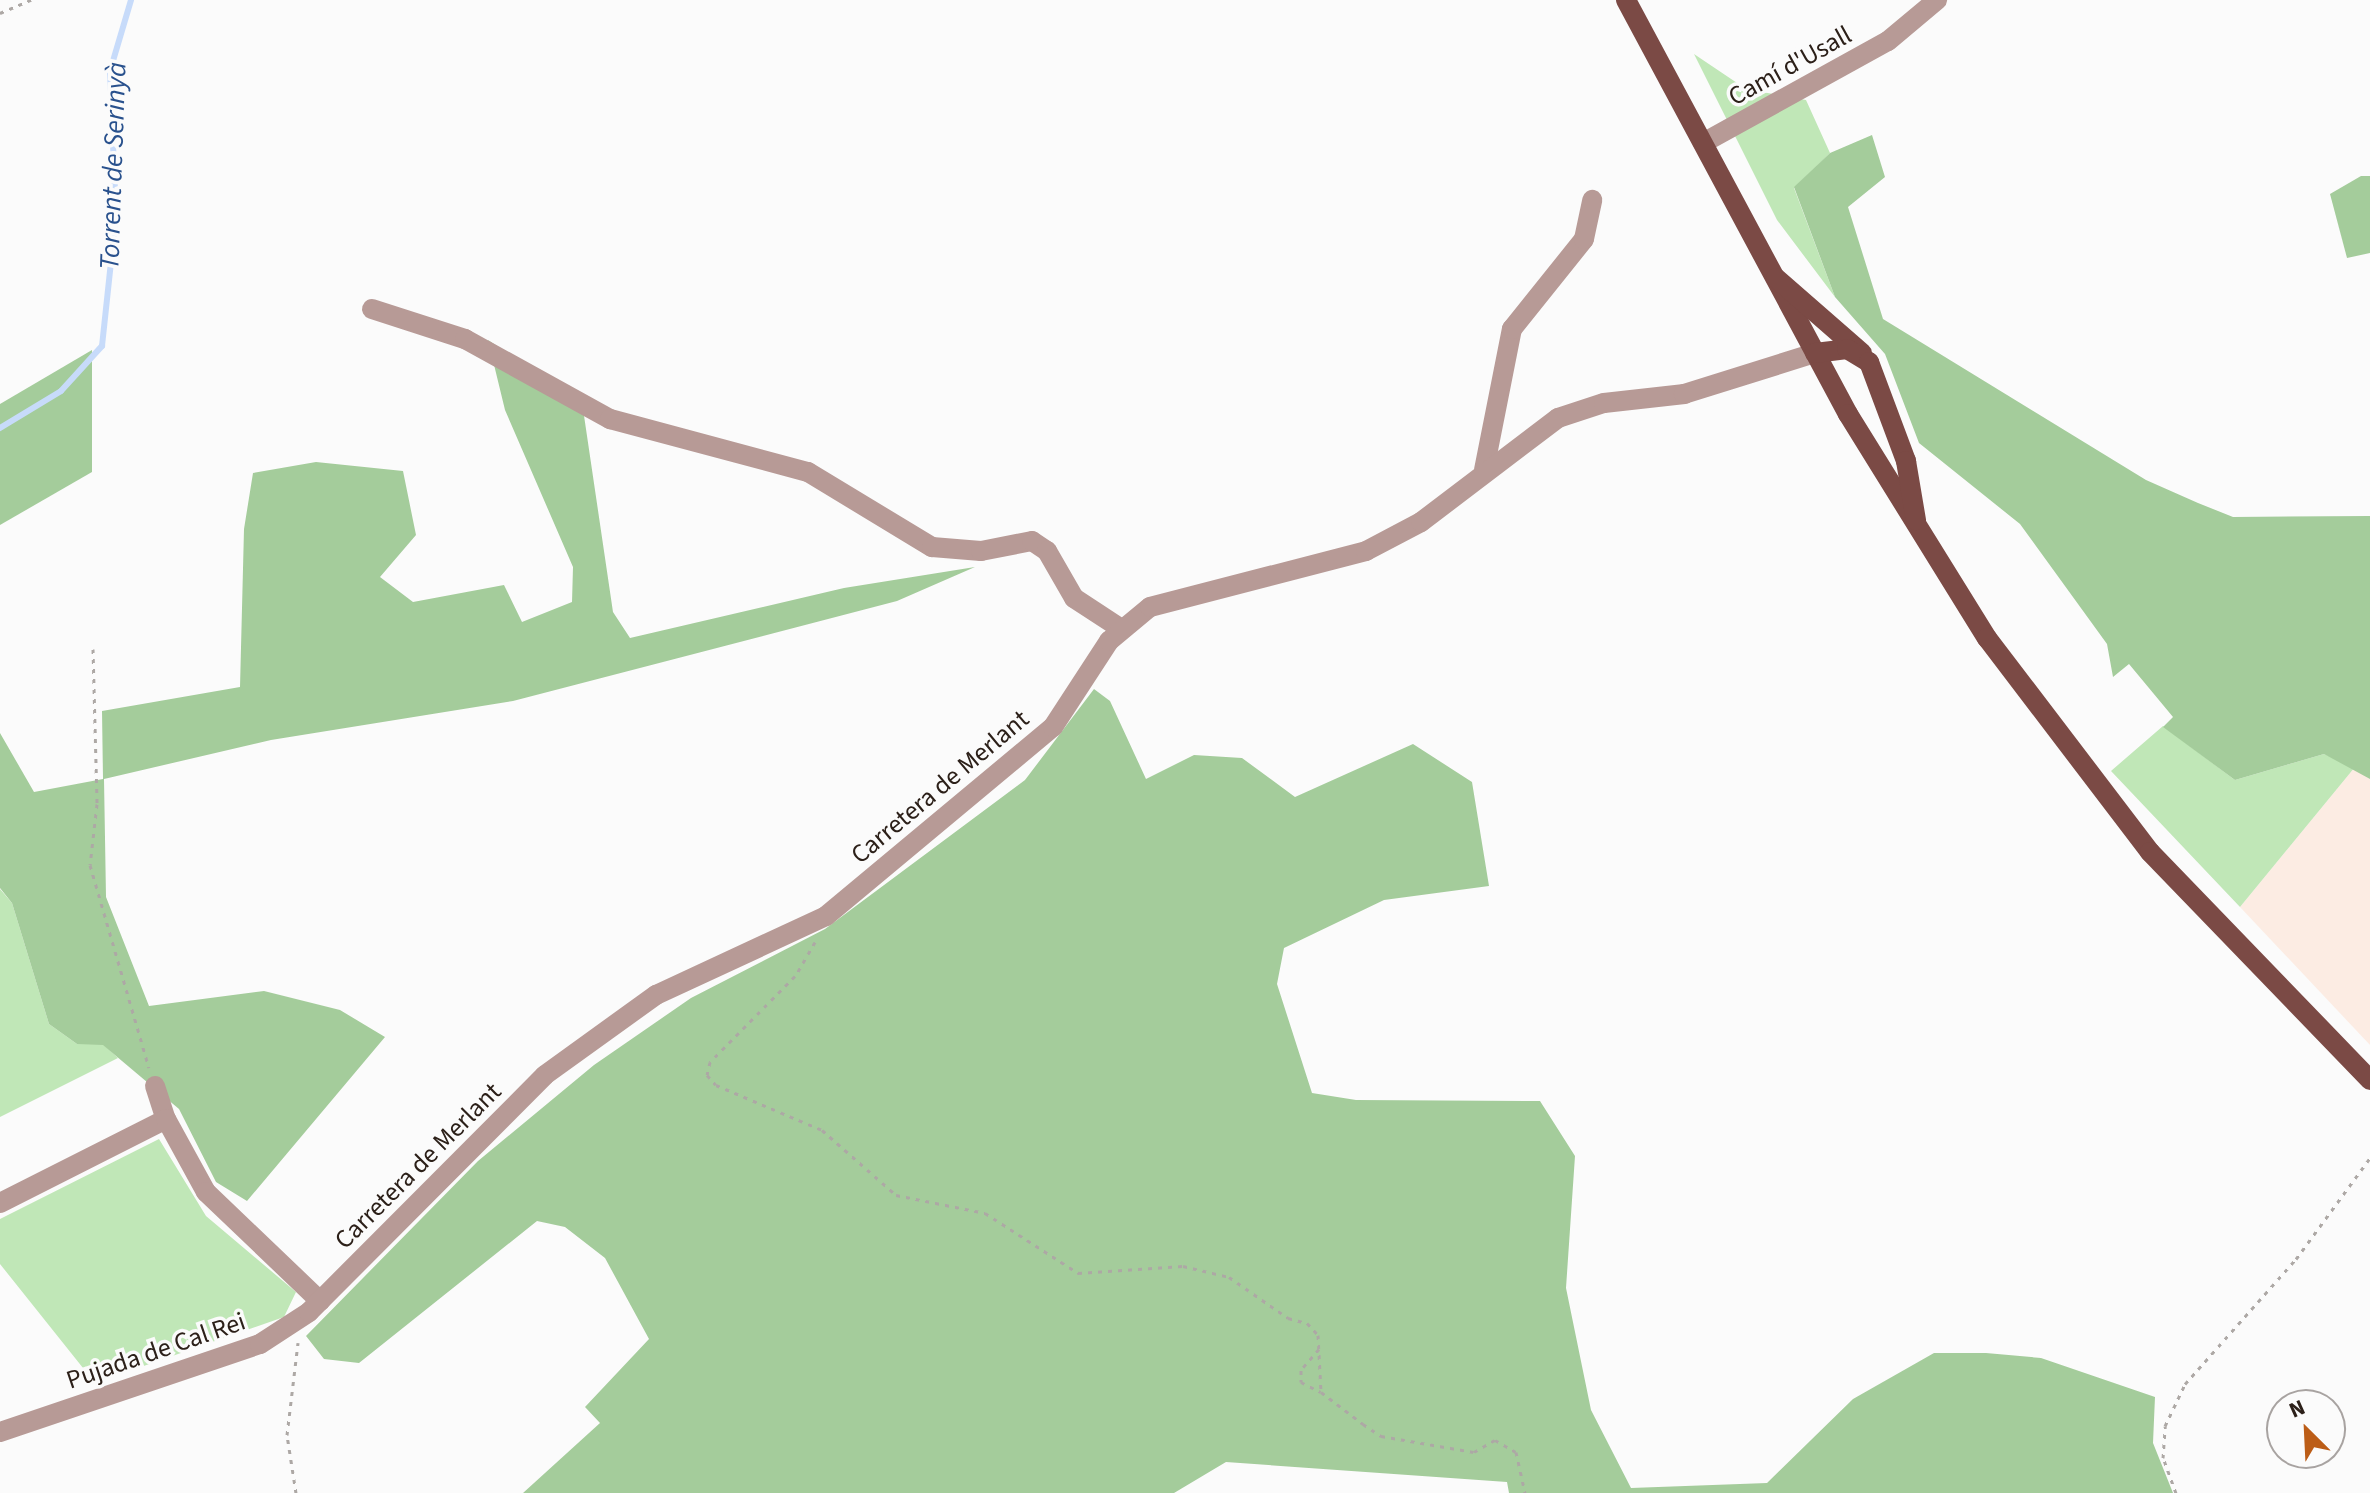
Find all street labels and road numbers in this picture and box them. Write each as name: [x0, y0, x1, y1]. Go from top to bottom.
street label: Camí d'Usall: [1723, 19, 1857, 113]
street label: Carretera de Merlant: [845, 704, 1035, 870]
street label: Carretera de Merlant: [328, 1076, 508, 1256]
street label: Pujada de Cal Rei: [62, 1306, 250, 1396]

